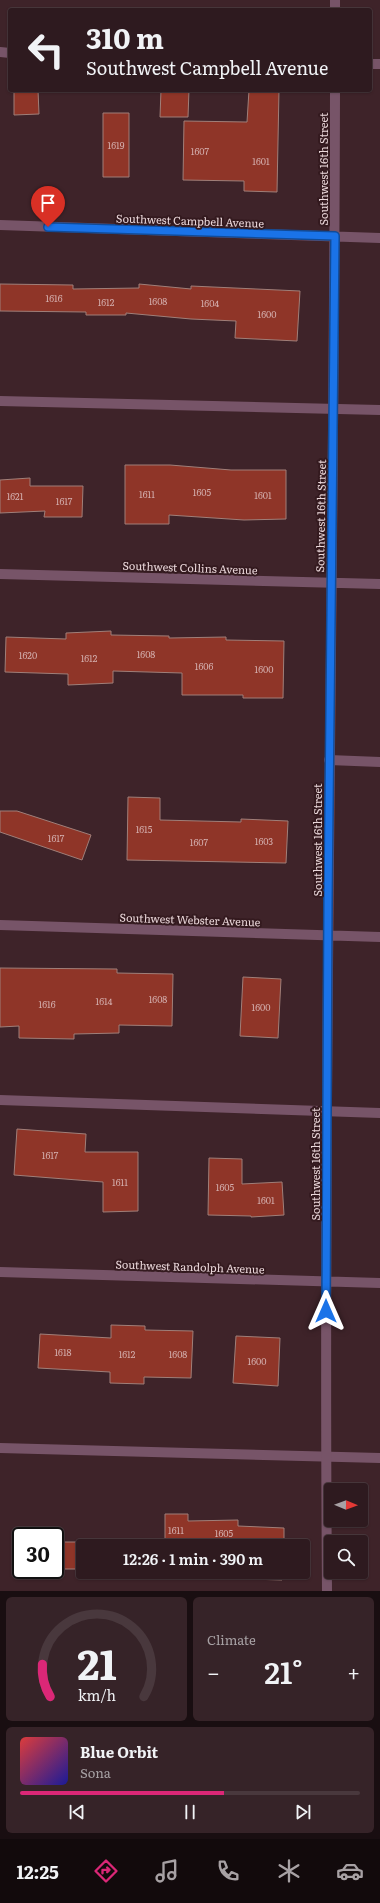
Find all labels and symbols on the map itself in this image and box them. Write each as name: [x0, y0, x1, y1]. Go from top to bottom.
street label: Southwest 16th Street: [315, 112, 331, 226]
house number: 1619: [108, 138, 125, 152]
house number: 1607: [191, 144, 210, 158]
house number: 1601: [252, 154, 270, 168]
pin: [31, 186, 65, 227]
street label: Southwest Campbell Avenue: [116, 209, 265, 231]
house number: 1616: [46, 291, 63, 305]
house number: 1608: [149, 294, 167, 308]
house number: 1612: [98, 295, 115, 309]
house number: 1604: [201, 296, 219, 310]
house number: 1600: [258, 307, 276, 321]
street label: Southwest 16th Street: [311, 459, 329, 573]
house number: 1605: [193, 485, 212, 499]
house number: 1611: [139, 487, 155, 501]
house number: 1601: [254, 488, 272, 502]
house number: 1621: [7, 489, 24, 503]
house number: 1617: [56, 494, 73, 508]
street label: Southwest Collins Avenue: [122, 557, 258, 577]
house number: 1608: [137, 647, 155, 661]
house number: 1620: [19, 648, 37, 662]
house number: 1612: [81, 651, 98, 665]
house number: 1606: [195, 659, 213, 673]
house number: 1600: [255, 662, 273, 676]
street label: Southwest 16th Street: [309, 783, 325, 897]
house number: 1615: [136, 822, 153, 836]
house number: 1617: [48, 831, 65, 845]
house number: 1603: [255, 834, 273, 848]
house number: 1607: [190, 835, 209, 849]
street label: Southwest Webster Avenue: [119, 909, 261, 929]
house number: 1608: [149, 992, 167, 1006]
house number: 1614: [96, 994, 112, 1008]
house number: 1616: [39, 997, 56, 1011]
house number: 1600: [252, 1000, 270, 1014]
street label: Southwest 16th Street: [307, 1107, 323, 1221]
house number: 1617: [42, 1148, 59, 1162]
house number: 1611: [112, 1175, 128, 1189]
house number: 1605: [216, 1180, 235, 1194]
house number: 1601: [257, 1193, 275, 1207]
street label: Southwest Randolph Avenue: [115, 1255, 265, 1277]
position arrow: [305, 1290, 347, 1332]
house number: 1618: [54, 1345, 72, 1359]
house number: 1612: [119, 1347, 136, 1361]
house number: 1608: [169, 1347, 187, 1361]
house number: 1600: [248, 1354, 266, 1368]
north arrow: [324, 1483, 368, 1527]
house number: 1611: [168, 1523, 184, 1537]
house number: 1605: [215, 1526, 234, 1540]
speed limit sign: 30: [12, 1527, 64, 1579]

